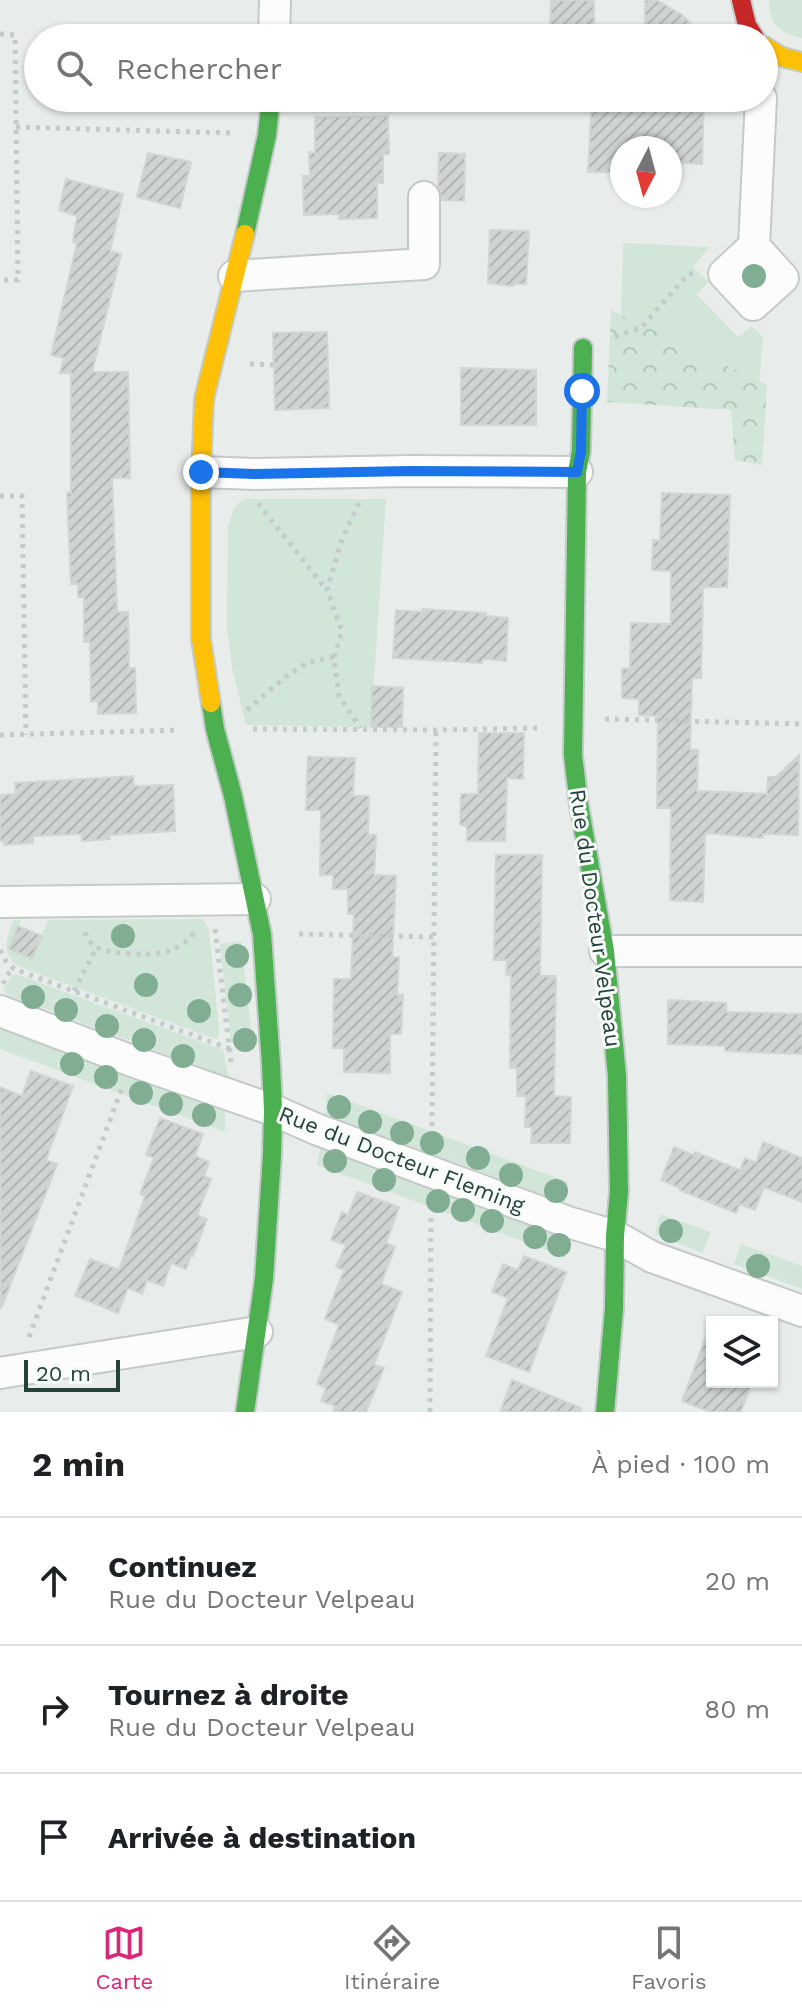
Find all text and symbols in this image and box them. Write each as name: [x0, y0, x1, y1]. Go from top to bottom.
search box: [24, 24, 778, 112]
icon: search: [52, 46, 96, 90]
text: Rechercher: [116, 51, 282, 86]
north arrow: [610, 136, 682, 208]
route start: [564, 373, 600, 409]
route end: [183, 454, 219, 490]
street label: Rue du Docteur Velpeau: [565, 787, 626, 1049]
street label: Rue du Docteur Fleming: [276, 1101, 528, 1218]
map controls: [706, 1316, 778, 1388]
button: layers: [706, 1316, 778, 1388]
scale bar: [24, 1356, 120, 1392]
text: 20 m: [36, 1361, 91, 1386]
text: 2 min: [32, 1444, 125, 1484]
text: À pied · 100 m: [591, 1449, 770, 1479]
text: Continuez: [108, 1549, 257, 1584]
icon: ahead: [32, 1559, 76, 1603]
text: 20 m: [705, 1566, 770, 1596]
text: Rue du Docteur Velpeau: [108, 1584, 416, 1614]
text: Tournez à droite: [108, 1677, 349, 1712]
icon: right: [32, 1687, 76, 1731]
text: 80 m: [704, 1694, 770, 1724]
text: Rue du Docteur Velpeau: [108, 1712, 416, 1742]
icon: arrive: [32, 1815, 76, 1859]
text: Arrivée à destination: [108, 1820, 416, 1855]
tab: Carte: [95, 1921, 153, 1994]
tab: Itinéraire: [344, 1921, 440, 1994]
tab: Favoris: [631, 1921, 707, 1994]

